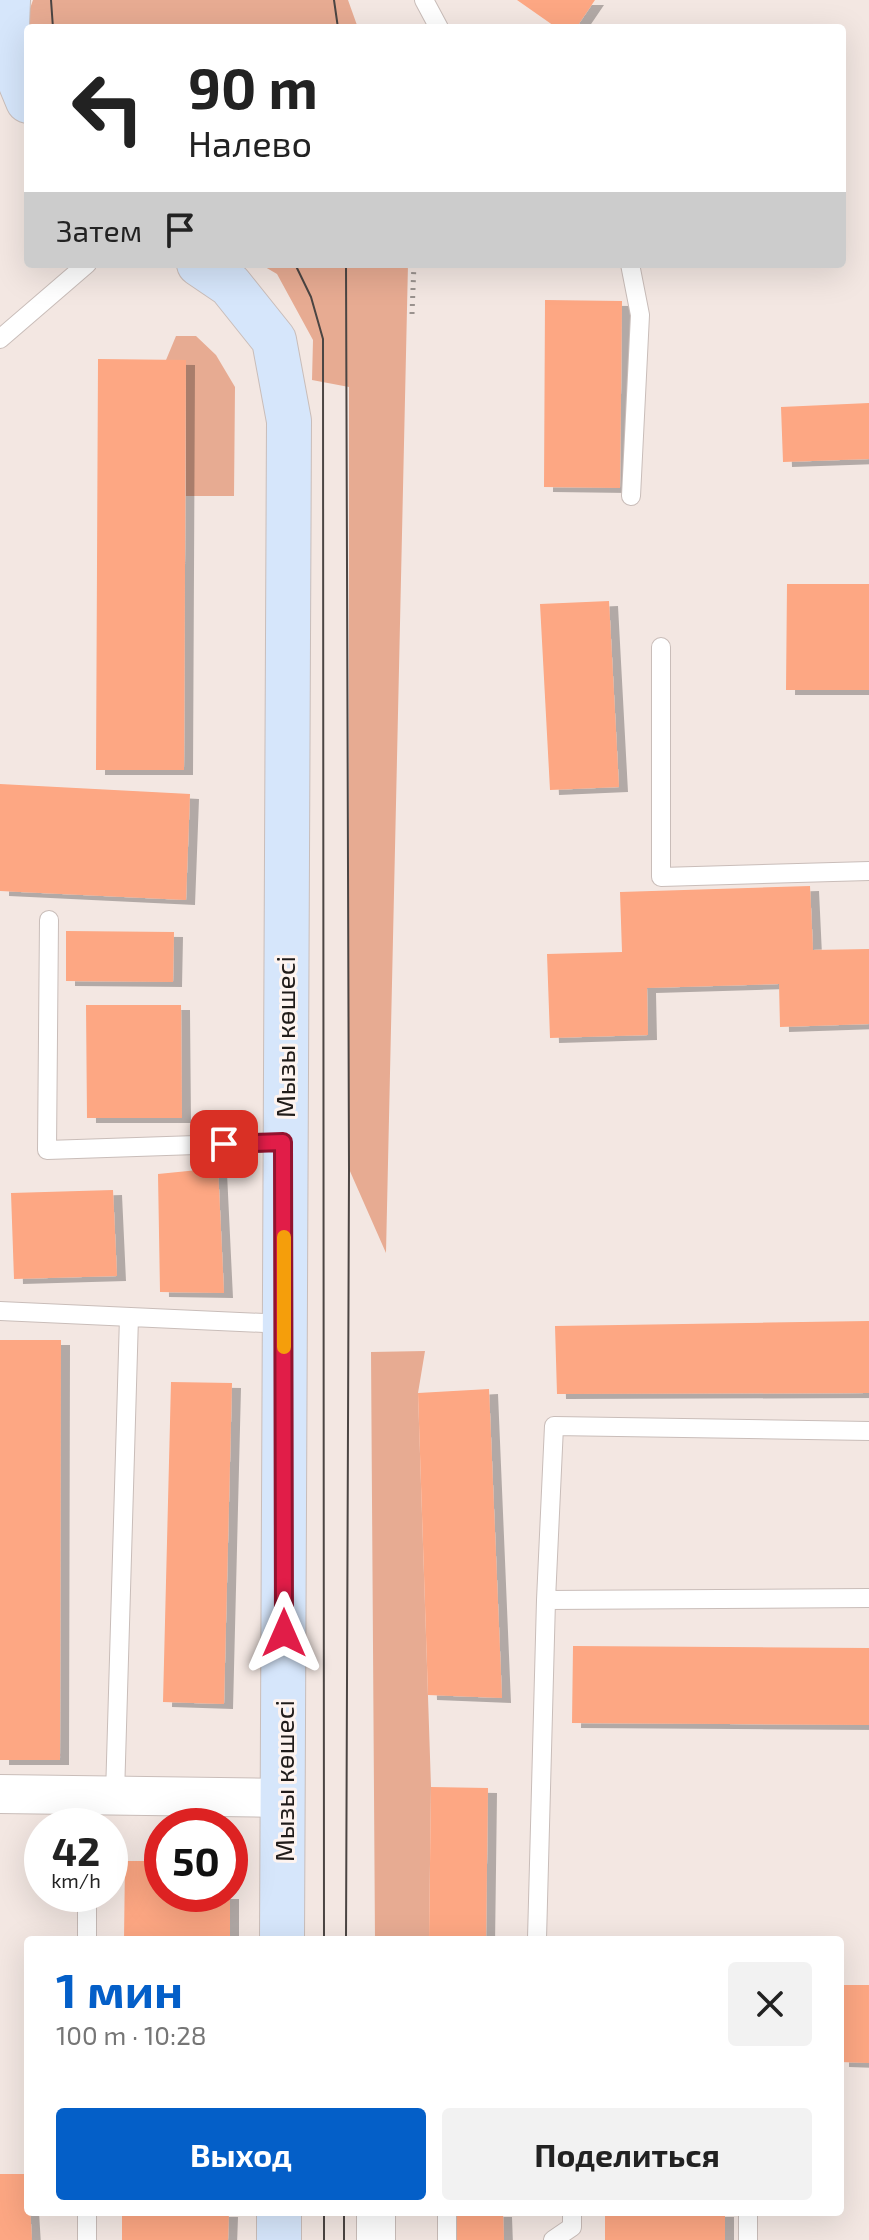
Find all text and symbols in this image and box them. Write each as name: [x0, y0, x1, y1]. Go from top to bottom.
text: 90 m: [188, 53, 318, 120]
icon: left: [56, 56, 160, 160]
text: Налево: [188, 121, 312, 164]
icon: arrive: [158, 208, 202, 252]
text: Затем: [56, 212, 142, 248]
street label: Мызы көшесі: [269, 956, 300, 1118]
pin: [190, 1110, 258, 1178]
icon: arrive: [202, 1122, 246, 1166]
position arrow: [242, 1591, 326, 1675]
street label: Мызы көшесі: [268, 1700, 299, 1862]
speed limit sign: 50: [144, 1808, 248, 1912]
text: 42: [52, 1826, 100, 1874]
text: km/h: [51, 1868, 101, 1892]
text: 1 мин: [56, 1960, 183, 2018]
button: close: [728, 1962, 812, 2046]
text: 100 m · 10:28: [56, 2019, 207, 2050]
button: Выход: [56, 2108, 426, 2200]
button: Поделиться: [442, 2108, 812, 2200]

